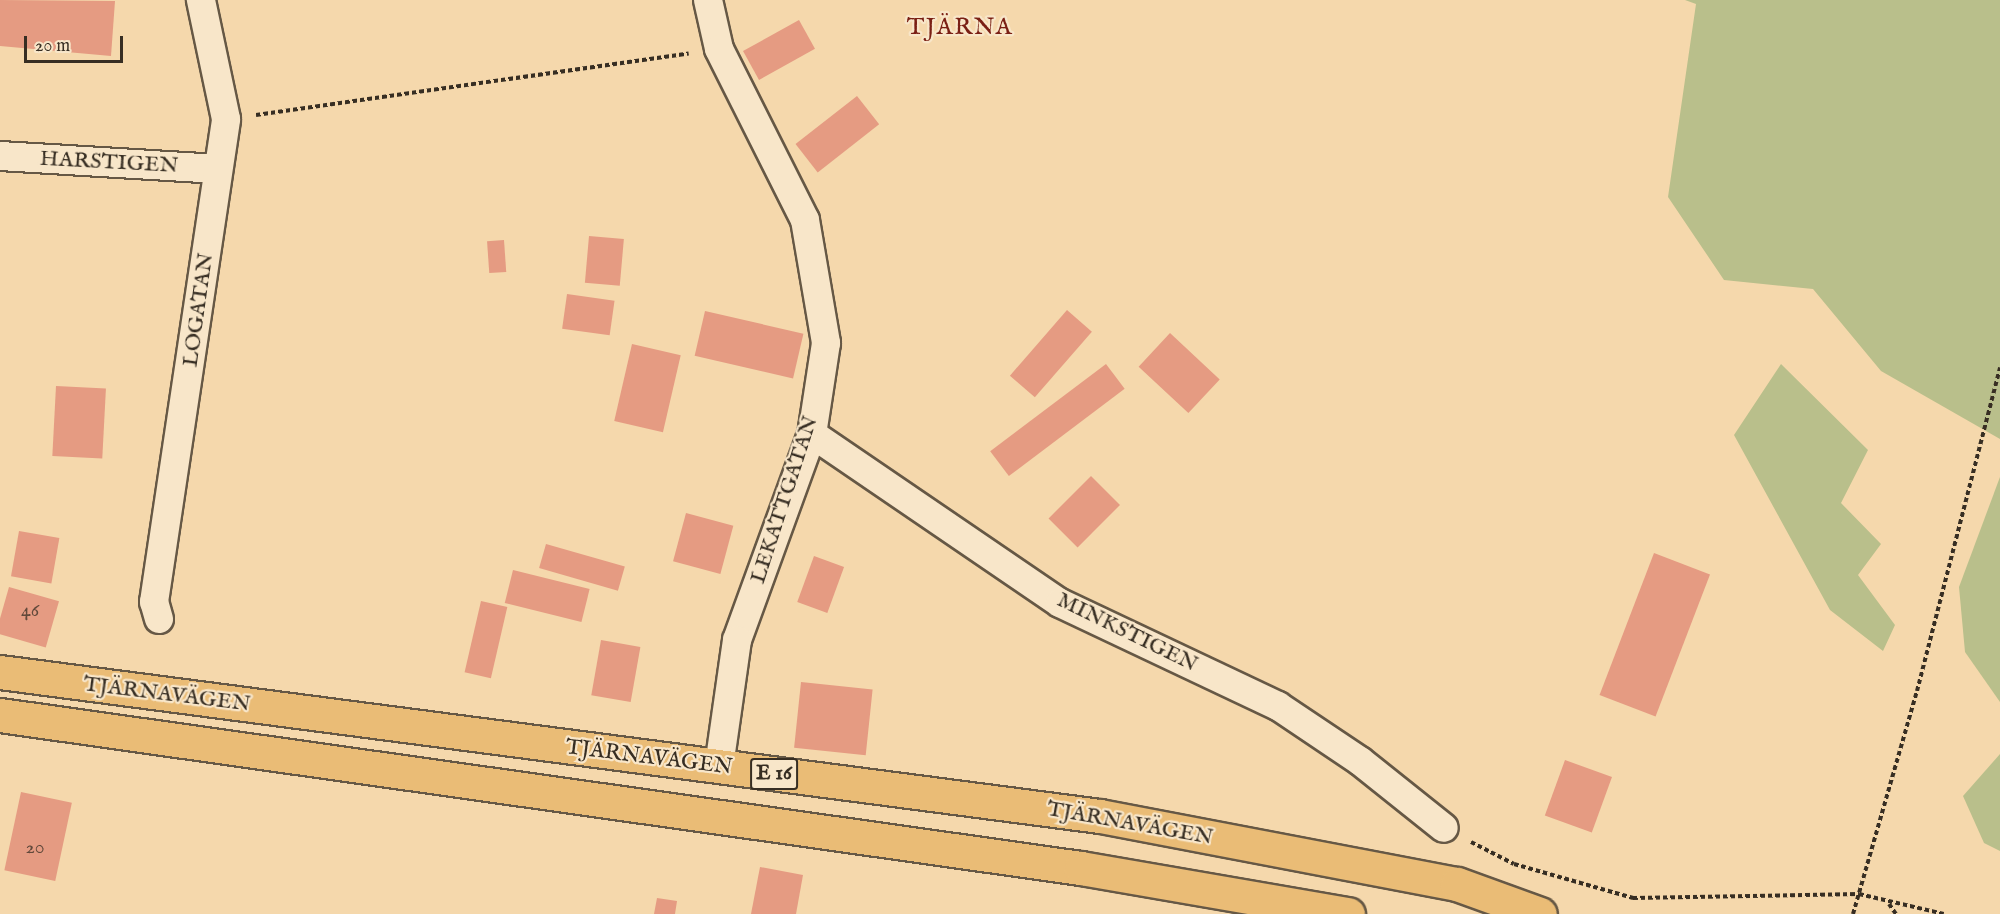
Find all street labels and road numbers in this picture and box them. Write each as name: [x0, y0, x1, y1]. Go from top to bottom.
street label: HARSTIGEN: [39, 146, 179, 180]
street label: LOGATAN: [178, 251, 220, 369]
street label: LEKATTGATAN: [745, 413, 825, 587]
street label: MINKSTIGEN: [1052, 588, 1202, 678]
street label: TJÄRNAVÄGEN: [82, 672, 252, 718]
street label: TJÄRNAVÄGEN: [564, 735, 734, 781]
road number: E 16: [750, 756, 798, 792]
street label: TJÄRNAVÄGEN: [1045, 796, 1215, 852]

